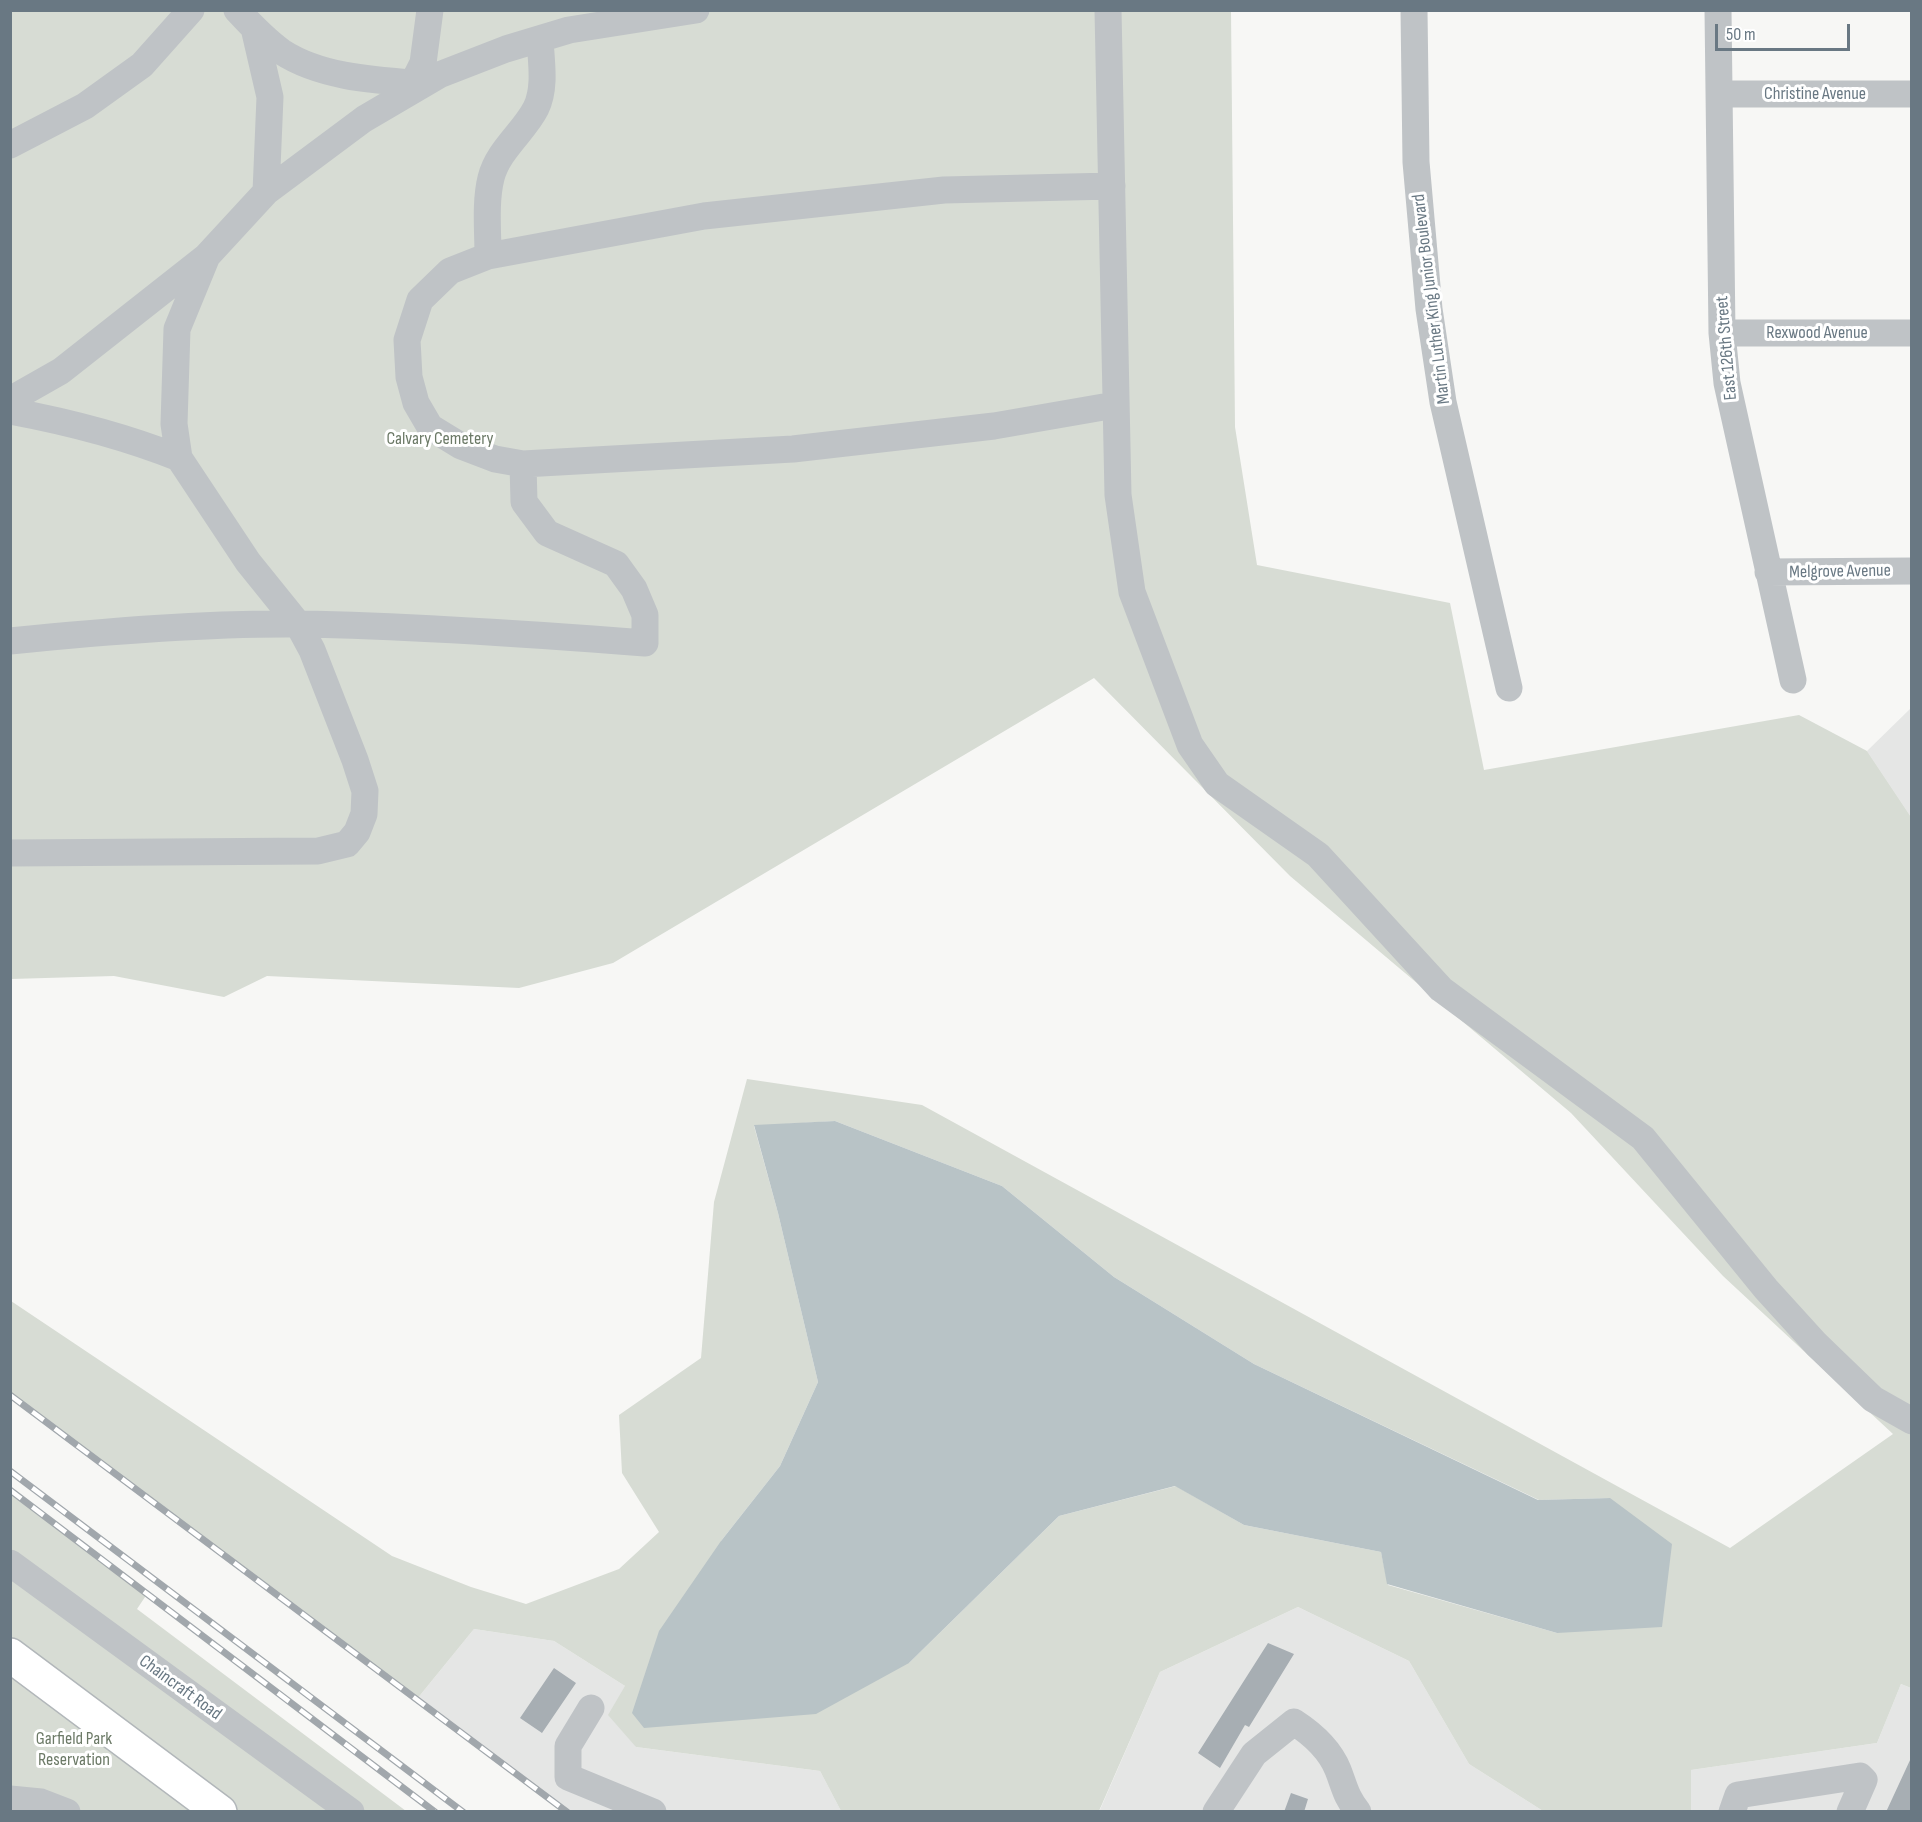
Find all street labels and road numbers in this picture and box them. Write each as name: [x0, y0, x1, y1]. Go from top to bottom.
street label: Christine Avenue: [1764, 83, 1866, 105]
street label: Martin Luther King Junior Boulevard: [1408, 193, 1456, 405]
street label: East 126th Street: [1712, 295, 1742, 401]
street label: Rexwood Avenue: [1766, 322, 1868, 344]
street label: Melgrove Avenue: [1789, 560, 1891, 584]
street label: Chaincraft Road: [134, 1651, 226, 1725]

